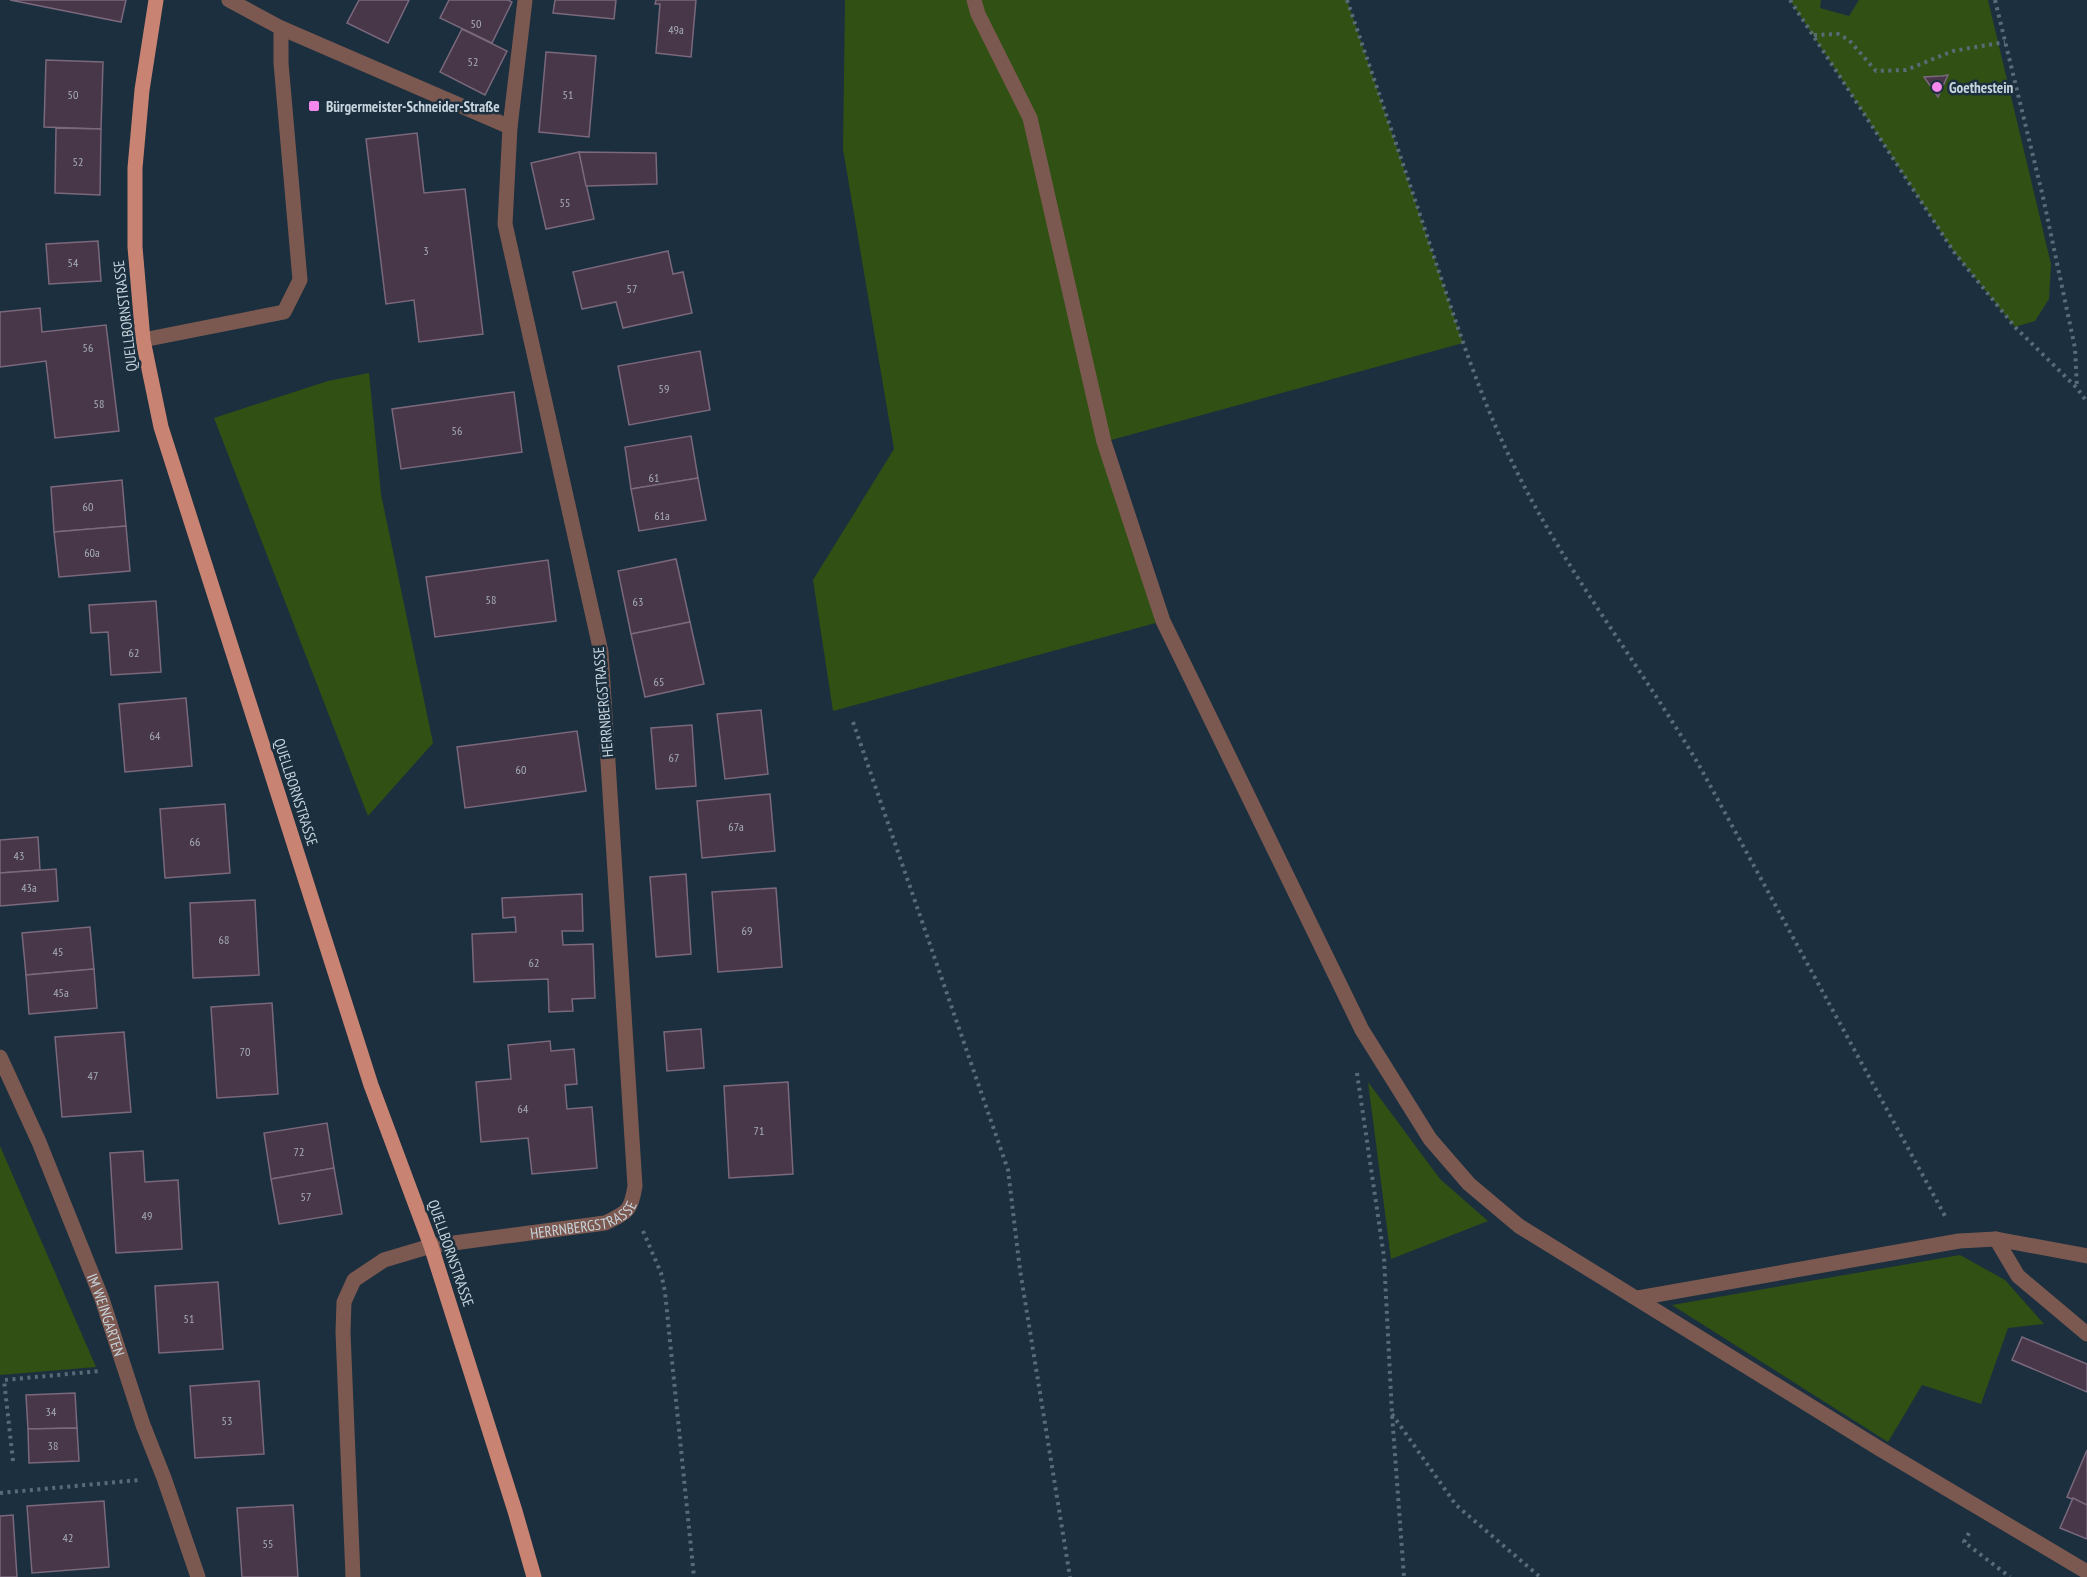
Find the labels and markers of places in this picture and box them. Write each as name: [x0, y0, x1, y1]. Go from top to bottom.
place label: Goethestein: [1949, 78, 2014, 97]
marker: Goethestein: [1930, 80, 1944, 94]
place label: Bürgermeister-Schneider-Straße: [326, 97, 500, 116]
marker: Bürgermeister-Schneider-Straße: [307, 99, 321, 113]

